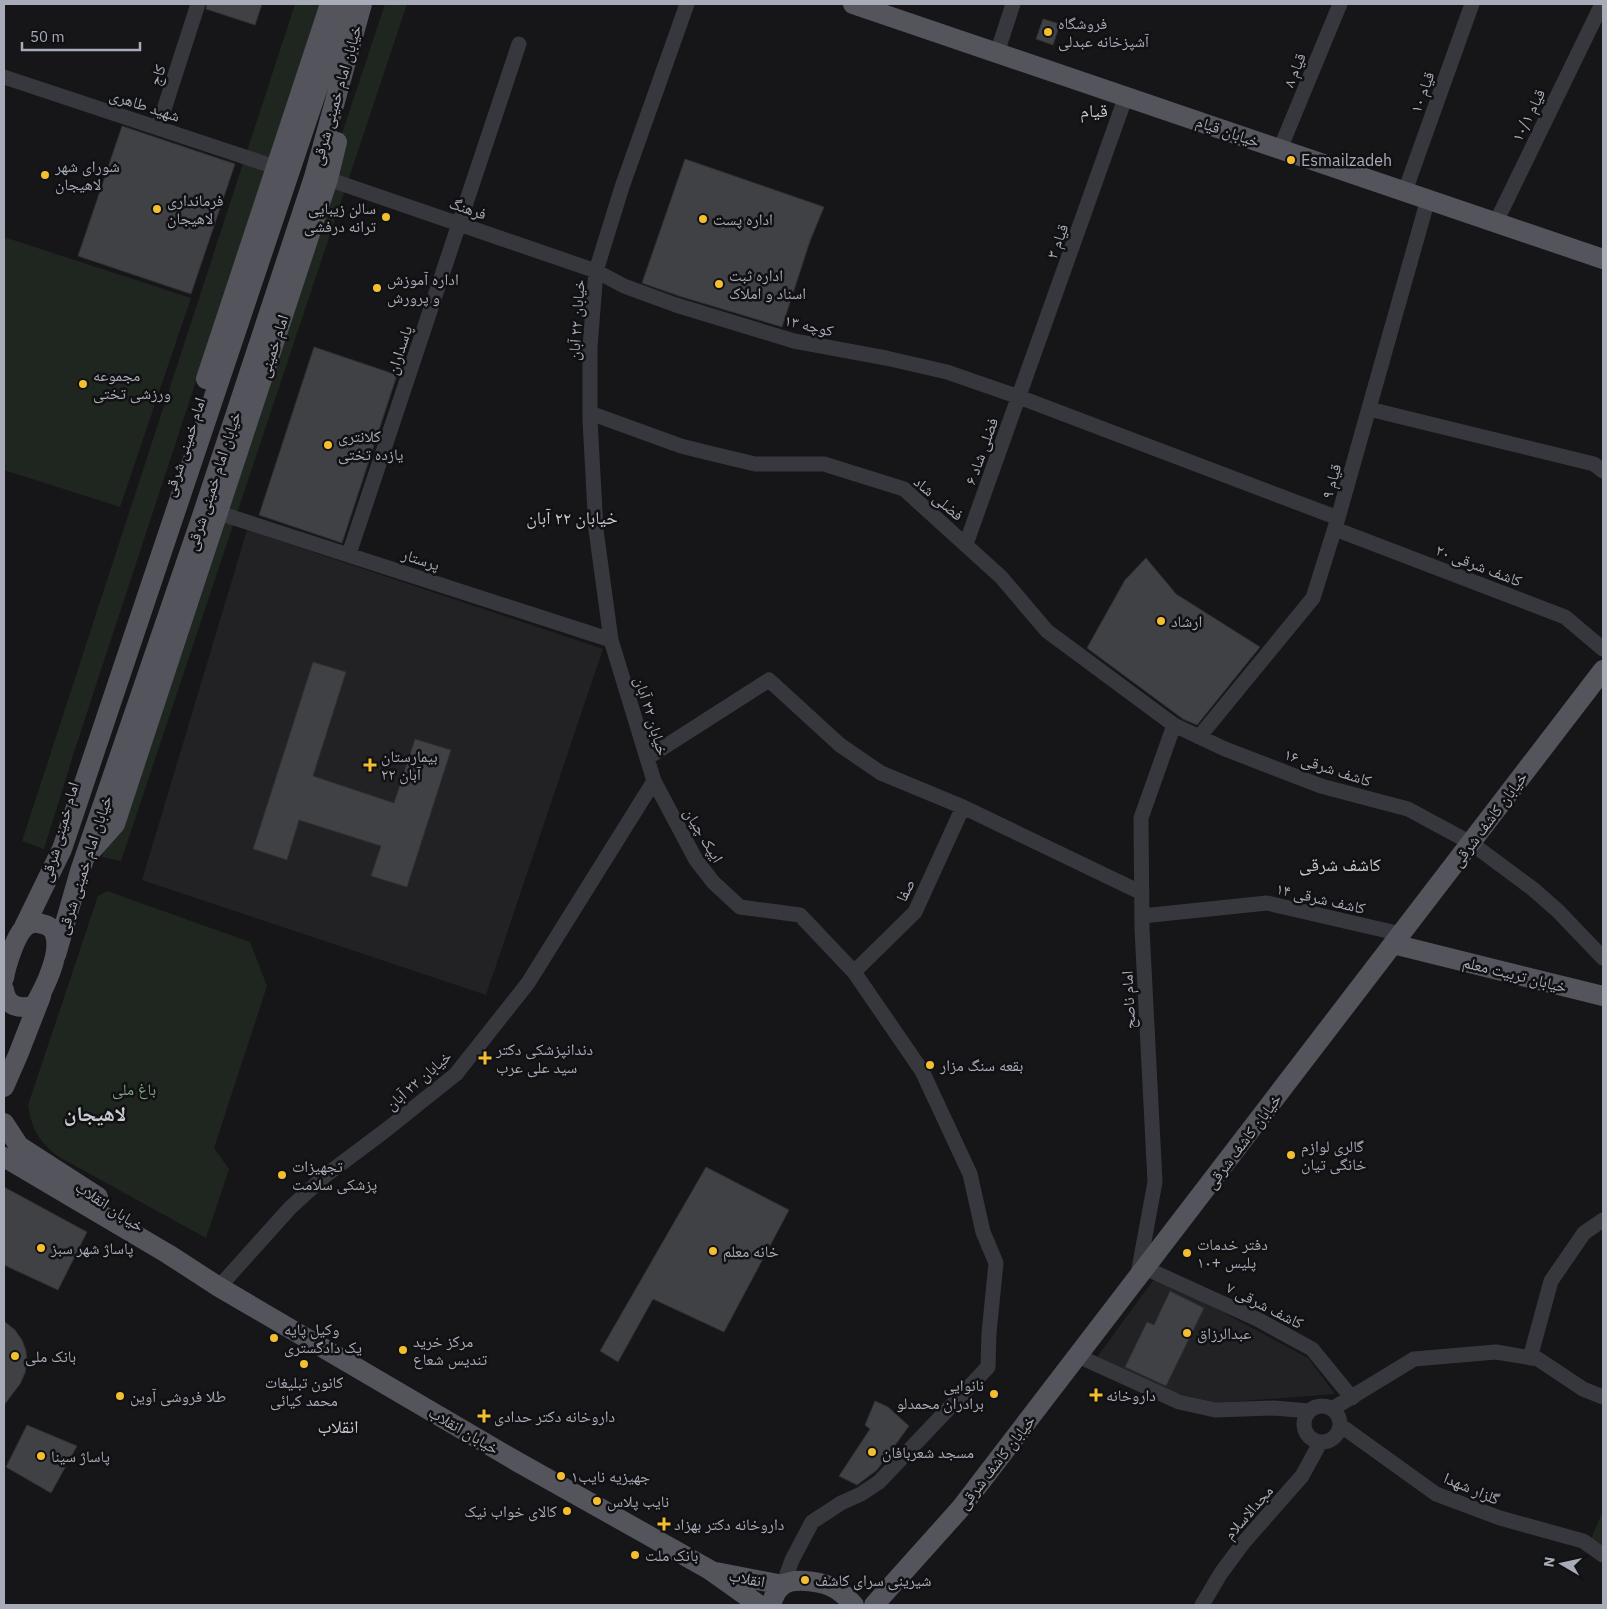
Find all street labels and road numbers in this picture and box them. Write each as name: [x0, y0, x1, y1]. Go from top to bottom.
street label: خیابان امام خمینی شرقی: [306, 23, 367, 168]
street label: قیام ۸: [1278, 50, 1311, 90]
street label: کاج: [144, 62, 171, 88]
street label: قیام ۱۰: [1405, 69, 1440, 116]
street label: شهید طاهری: [107, 84, 183, 127]
street label: قیام ۱۰/۱: [1507, 86, 1550, 145]
street label: خیابان قیام: [1193, 111, 1262, 152]
street label: فرهنگ: [447, 192, 489, 224]
street label: قیام ۳: [1042, 221, 1073, 261]
street label: خیابان ۲۲ آبان: [563, 279, 590, 361]
street label: کوچه ۱۳: [783, 310, 836, 340]
street label: امام خمینی: [253, 312, 293, 380]
street label: پاسداران: [382, 322, 417, 378]
street label: امام خمینی شرقی: [159, 395, 210, 500]
street label: خیابان امام خمینی شرقی: [181, 409, 246, 553]
street label: فضلی شاد ۶: [960, 415, 1003, 488]
street label: قیام ۹: [1317, 461, 1346, 501]
street label: فضلی شاد: [909, 471, 968, 525]
street label: کاشف شرقی ۲۰: [1433, 539, 1525, 592]
street label: پرستار: [399, 543, 443, 575]
street label: خیابان ۲۲ آبان: [630, 674, 673, 758]
street label: کاشف شرقی ۱۶: [1281, 743, 1375, 792]
street label: خیابان کاشف شرقی: [1447, 767, 1532, 871]
street label: امام خمینی شرقی: [35, 780, 84, 885]
street label: خیابان امام خمینی شرقی: [52, 793, 117, 937]
street label: ایپک چیان: [679, 804, 728, 867]
street label: صفا: [891, 875, 919, 905]
street label: کاشف شرقی ۱۴: [1274, 878, 1368, 919]
street label: خیابان تربیت معلم: [1461, 951, 1569, 998]
street label: امام ناصح: [1116, 970, 1141, 1030]
street label: خیابان ۲۲ آبان: [381, 1046, 456, 1115]
street label: خیابان کاشف شرقی: [1201, 1089, 1286, 1193]
street label: خیابان انقلاب: [71, 1176, 148, 1236]
street label: کاشف شرقی ۷: [1223, 1277, 1307, 1334]
street label: خیابان انقلاب: [425, 1402, 503, 1459]
street label: خیابان کاشف شرقی: [953, 1411, 1040, 1514]
street label: گلزار شهدا: [1441, 1467, 1503, 1509]
street label: مجدالاسلام: [1219, 1481, 1278, 1544]
street label: انقلاب: [727, 1565, 767, 1591]

